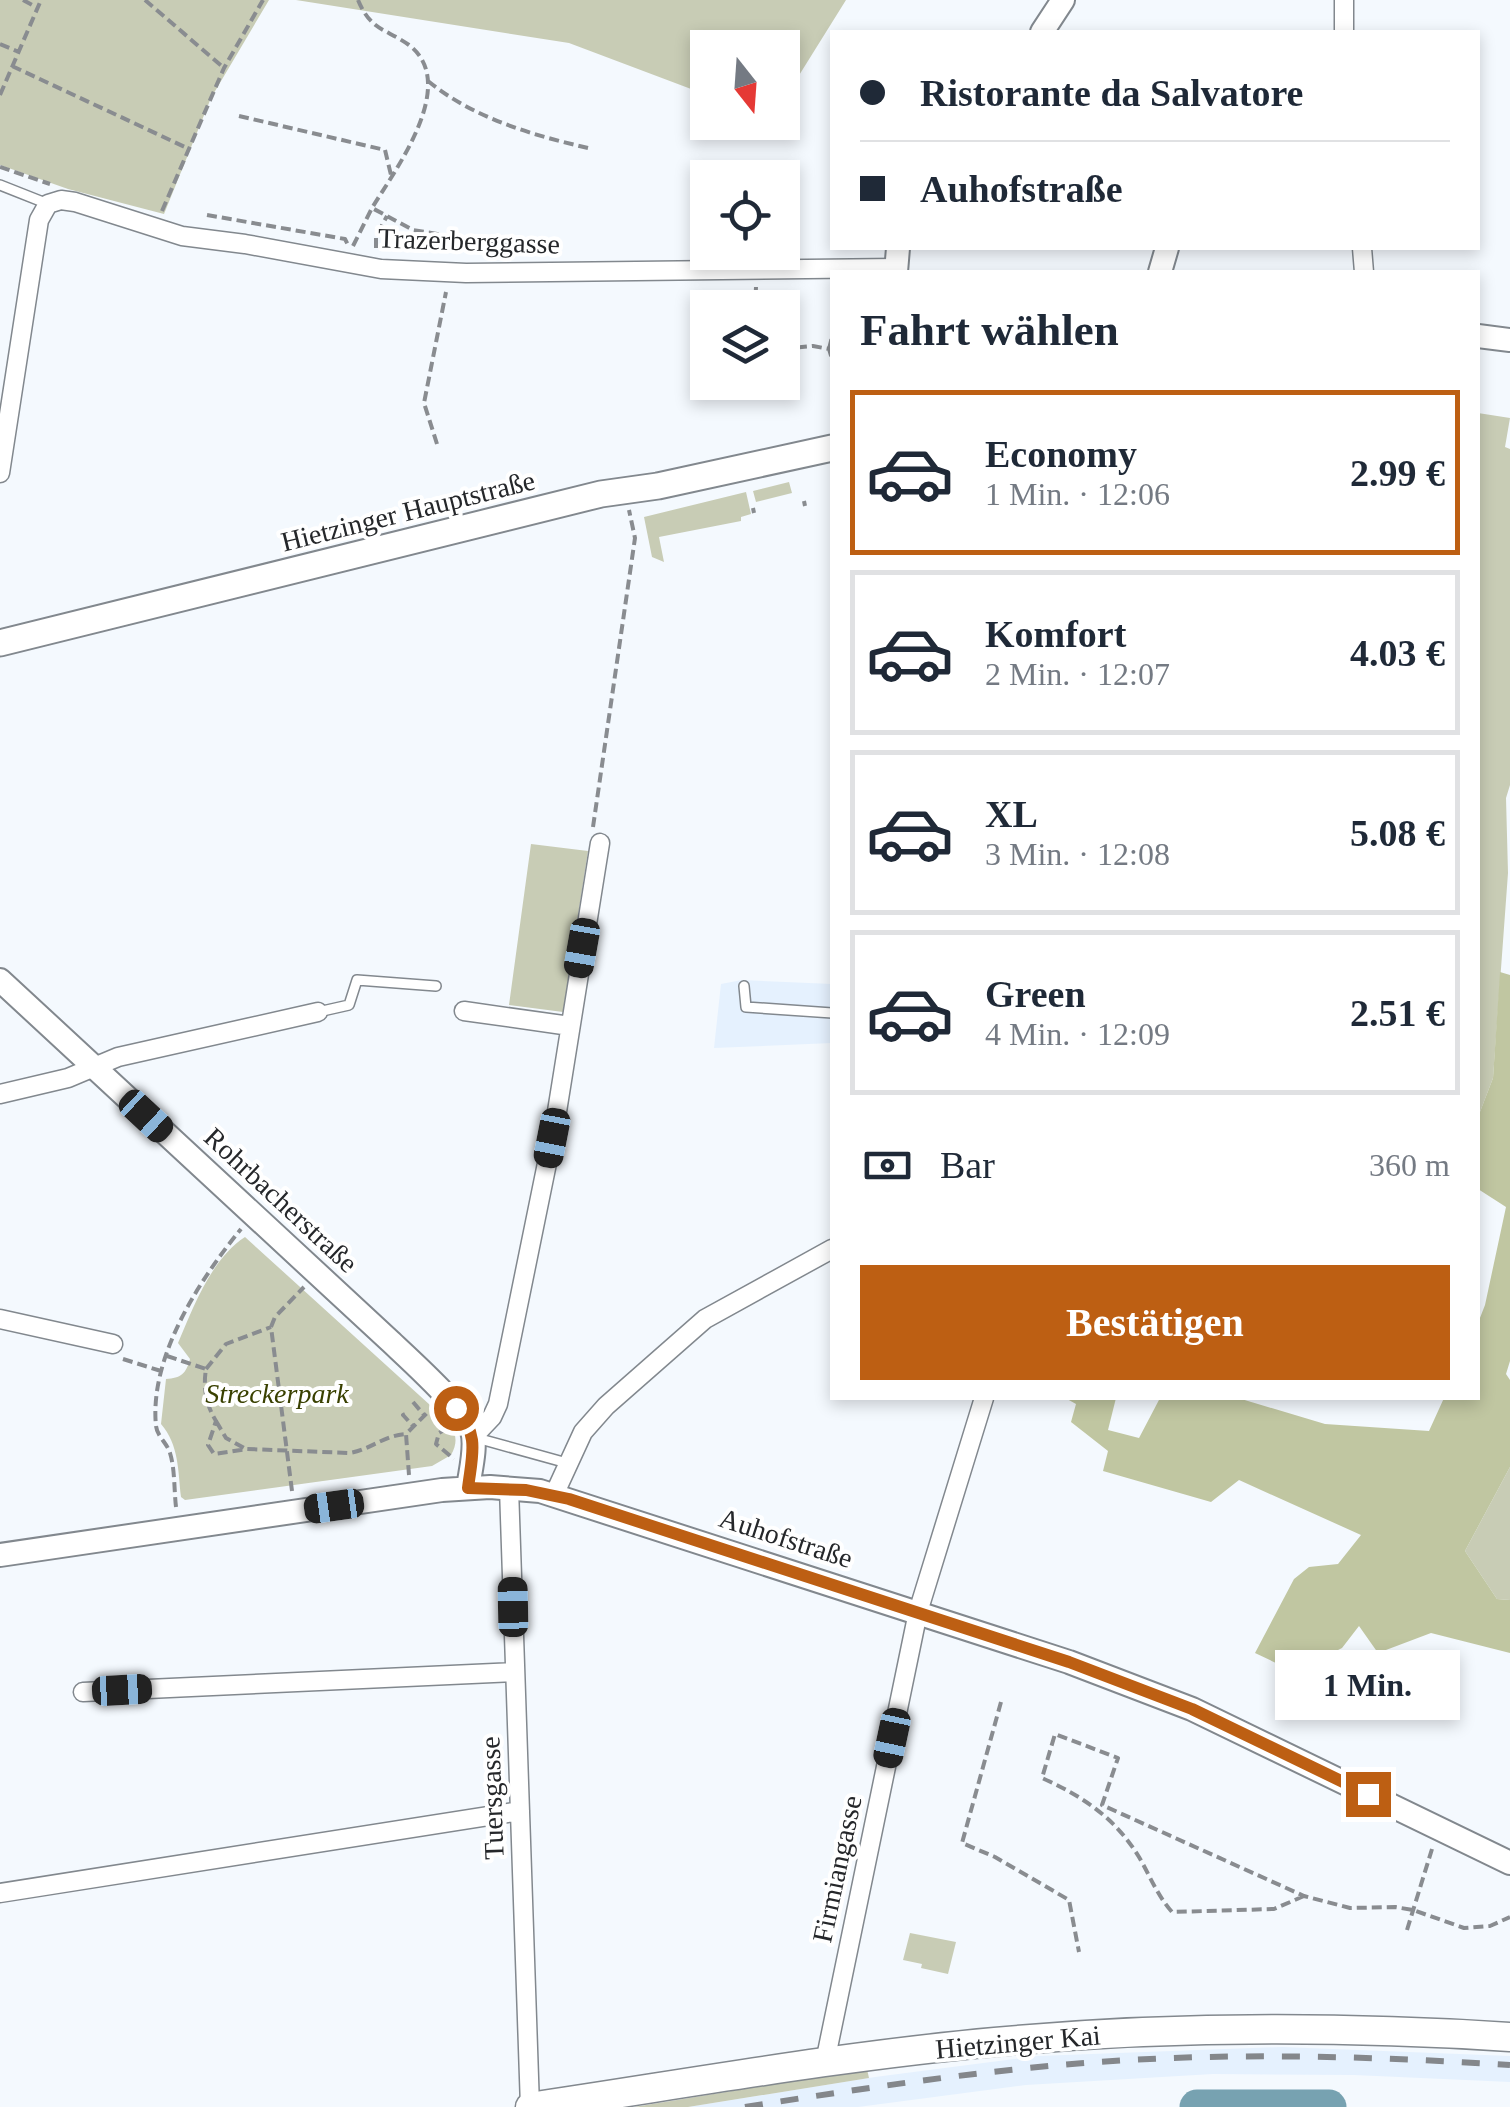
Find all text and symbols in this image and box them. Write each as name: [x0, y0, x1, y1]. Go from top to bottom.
north arrow: [690, 30, 800, 140]
map controls: [690, 30, 800, 400]
text: Ristorante da Salvatore: [920, 72, 1304, 114]
button: locate: [690, 160, 800, 270]
text: Auhofstraße: [920, 168, 1123, 210]
street label: Trazerberggasse: [378, 222, 560, 260]
button: layers: [690, 290, 800, 400]
text: Fahrt wählen: [860, 305, 1119, 355]
icon: car: [865, 428, 955, 518]
text: Economy: [985, 433, 1137, 475]
text: 2.99 €: [1350, 452, 1445, 494]
street label: Hietzinger Hauptstraße: [278, 464, 538, 558]
text: 1 Min. · 12:06: [985, 476, 1170, 512]
icon: car: [865, 608, 955, 698]
text: Komfort: [985, 613, 1126, 655]
text: 4.03 €: [1350, 632, 1445, 674]
text: 2 Min. · 12:07: [985, 656, 1170, 692]
icon: car: [865, 788, 955, 878]
text: XL: [985, 793, 1038, 835]
text: 5.08 €: [1350, 812, 1445, 854]
text: 3 Min. · 12:08: [985, 836, 1170, 872]
car: [562, 916, 602, 980]
icon: car: [865, 968, 955, 1058]
text: Green: [985, 973, 1086, 1015]
text: 2.51 €: [1350, 992, 1445, 1034]
text: 4 Min. · 12:09: [985, 1016, 1170, 1052]
car: [114, 1085, 178, 1147]
car: [532, 1106, 572, 1170]
street label: Rohrbacherstraße: [198, 1121, 364, 1279]
icon: cash: [860, 1138, 915, 1193]
text: Bar: [940, 1144, 995, 1186]
text: 360 m: [1369, 1147, 1450, 1183]
button: Bestätigen: [860, 1265, 1450, 1380]
park label: Streckerpark: [205, 1378, 349, 1409]
route start: [434, 1386, 479, 1431]
car: [302, 1487, 366, 1525]
street label: Auhofstraße: [715, 1502, 857, 1574]
car: [497, 1577, 529, 1637]
callout: 1 Min.: [1276, 1649, 1460, 1719]
text: 1 Min.: [1323, 1667, 1412, 1703]
car: [91, 1673, 153, 1707]
car: [871, 1706, 913, 1770]
street label: Tuersgasse: [474, 1736, 510, 1860]
route end: [1346, 1772, 1391, 1817]
street label: Firmiangasse: [806, 1793, 868, 1945]
street label: Hietzinger Kai: [934, 2019, 1102, 2065]

